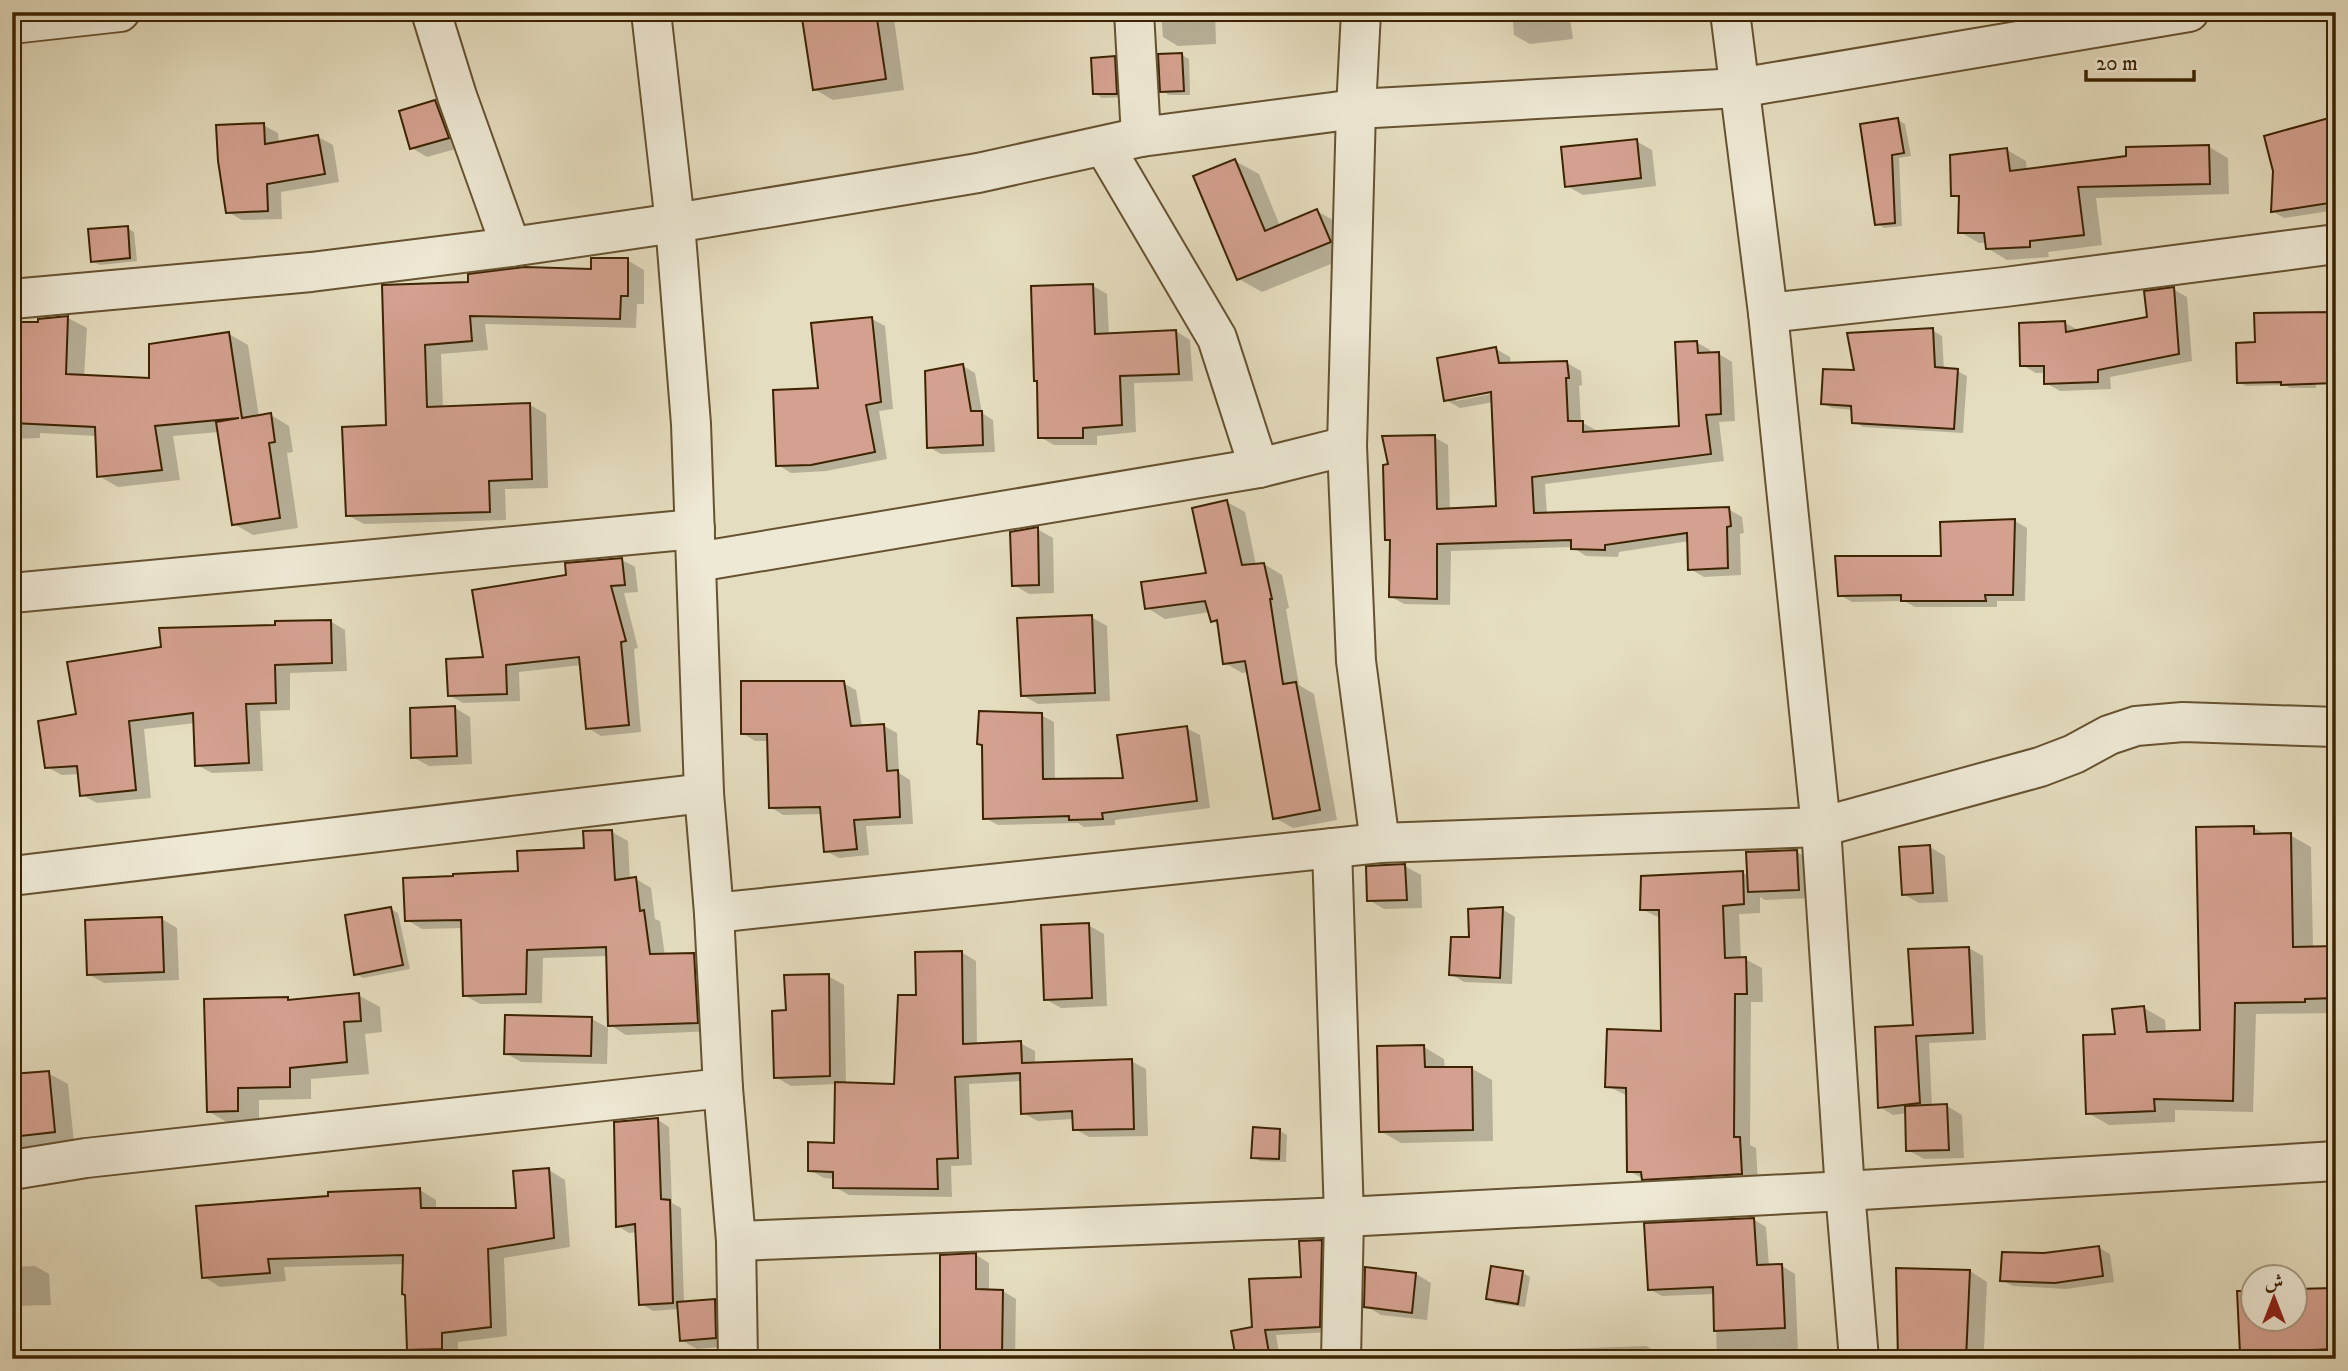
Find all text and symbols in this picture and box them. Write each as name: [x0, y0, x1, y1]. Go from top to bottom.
scale bar: [2086, 38, 2194, 82]
text: 20 m: [2096, 51, 2138, 77]
north arrow: [2240, 1262, 2310, 1332]
text: ش: [2265, 1271, 2283, 1294]

